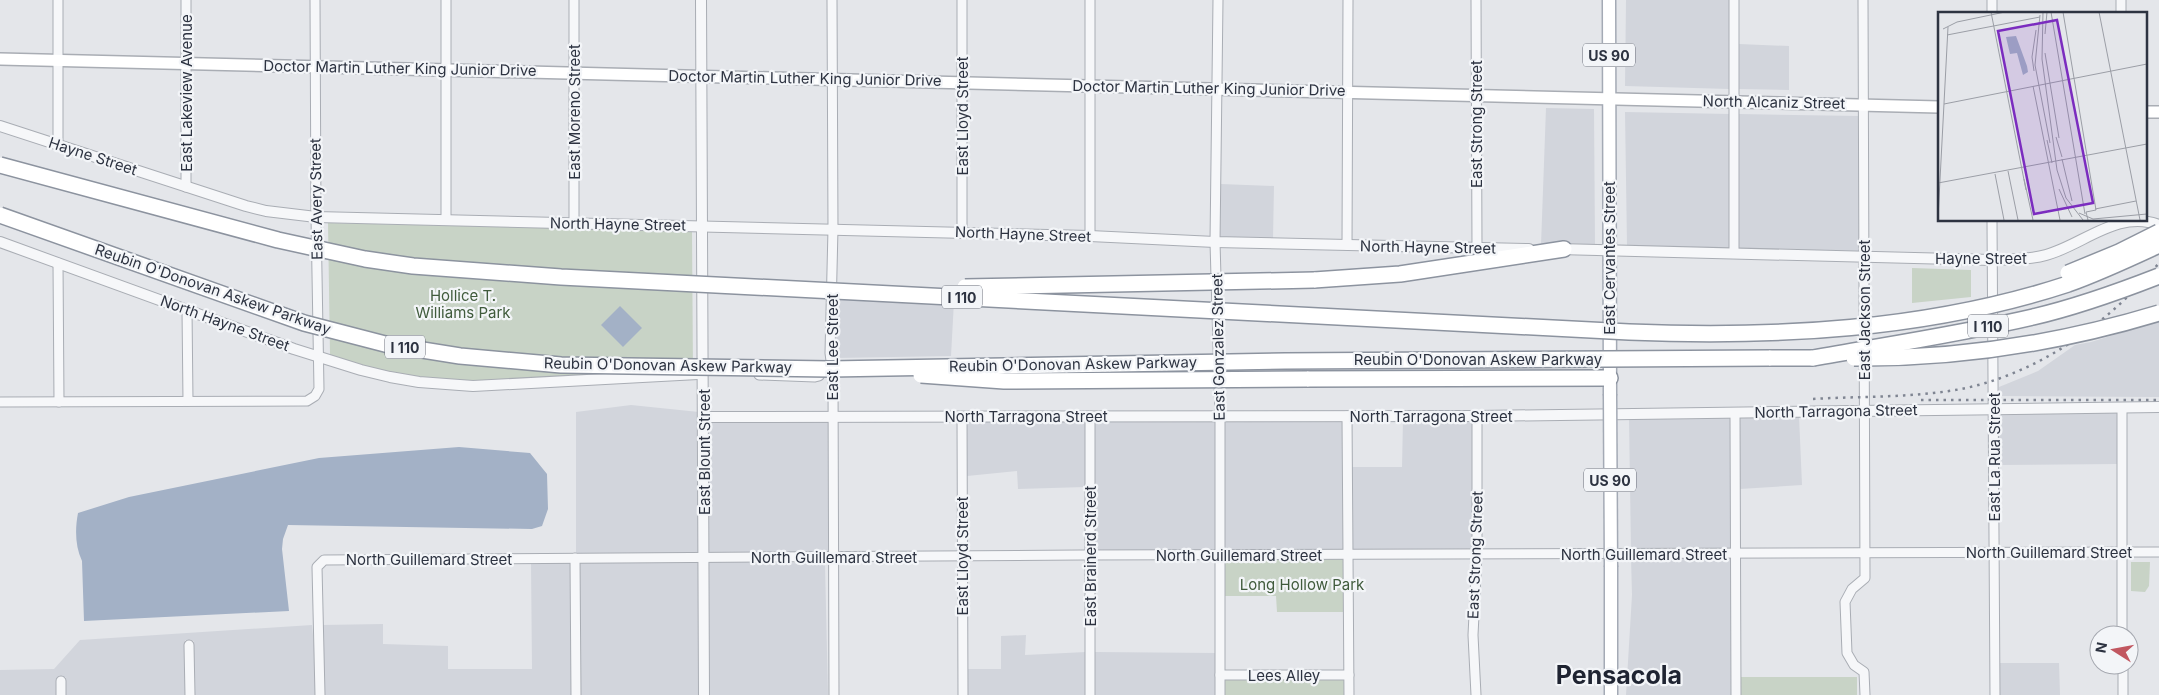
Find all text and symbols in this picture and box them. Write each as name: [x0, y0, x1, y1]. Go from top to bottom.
inset map: [1938, 12, 2146, 221]
street label: East Lakeview Avenue: [177, 14, 196, 172]
street label: East Moreno Street: [565, 44, 584, 180]
road number: US 90: [1583, 44, 1635, 66]
street label: Doctor Martin Luther King Junior Drive: [263, 56, 537, 80]
street label: East Lloyd Street: [953, 56, 972, 176]
street label: East Strong Street: [1467, 60, 1486, 188]
street label: Doctor Martin Luther King Junior Drive: [668, 66, 942, 90]
street label: Doctor Martin Luther King Junior Drive: [1072, 76, 1346, 100]
street label: North Alcaniz Street: [1703, 91, 1846, 113]
street label: Hayne Street: [46, 133, 140, 179]
street label: East Avery Street: [305, 138, 327, 260]
street label: East Cervantes Street: [1600, 181, 1619, 335]
street label: North Hayne Street: [550, 213, 686, 235]
street label: North Hayne Street: [955, 222, 1091, 246]
street label: North Hayne Street: [1360, 236, 1496, 258]
street label: Reubin O'Donovan Askew Parkway: [93, 240, 334, 339]
street label: East Jackson Street: [1855, 240, 1874, 380]
street label: Hayne Street: [1935, 249, 2027, 268]
street label: East Gonzalez Street: [1207, 273, 1229, 421]
park label: Hollice T. Williams Park: [415, 286, 511, 322]
road number: I 110: [942, 286, 982, 308]
street label: North Hayne Street: [158, 291, 292, 355]
street label: East Lee Street: [823, 293, 842, 401]
road number: I 110: [1968, 314, 2008, 338]
road number: I 110: [385, 336, 425, 358]
street label: Reubin O'Donovan Askew Parkway: [1354, 350, 1603, 369]
street label: Reubin O'Donovan Askew Parkway: [949, 352, 1198, 376]
street label: Reubin O'Donovan Askew Parkway: [544, 353, 793, 377]
street label: East Blount Street: [695, 389, 714, 515]
street label: East La Rua Street: [1985, 392, 2004, 522]
street label: North Tarragona Street: [1754, 400, 1918, 422]
street label: North Tarragona Street: [944, 407, 1108, 426]
street label: North Tarragona Street: [1349, 407, 1513, 426]
road number: US 90: [1584, 468, 1636, 492]
street label: East Brainerd Street: [1081, 486, 1100, 626]
street label: East Strong Street: [1463, 491, 1487, 619]
street label: East Lloyd Street: [953, 496, 972, 616]
street label: North Guillemard Street: [1966, 543, 2132, 562]
street label: North Guillemard Street: [1561, 545, 1727, 564]
street label: North Guillemard Street: [1156, 546, 1322, 565]
street label: North Guillemard Street: [751, 548, 917, 567]
street label: North Guillemard Street: [346, 550, 512, 569]
park label: Long Hollow Park: [1240, 575, 1365, 594]
north arrow: [2089, 625, 2139, 675]
text: N: [2091, 641, 2110, 654]
district label: Pensacola: [1556, 660, 1682, 690]
street label: Lees Alley: [1248, 666, 1321, 685]

